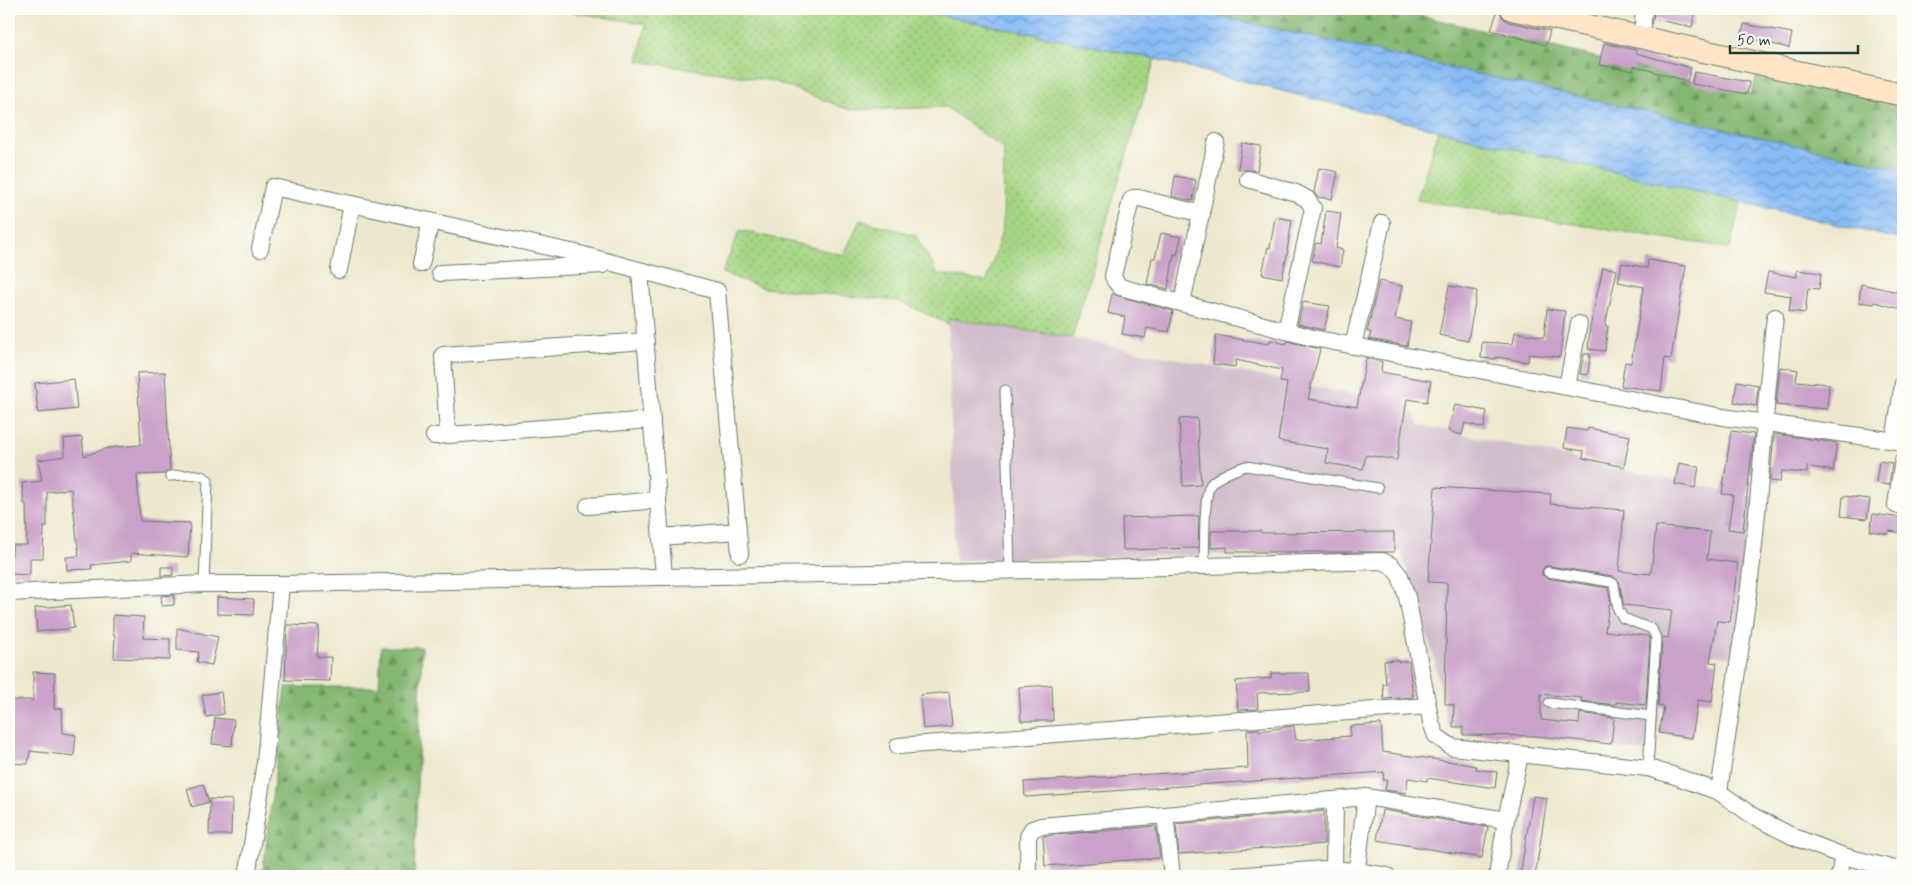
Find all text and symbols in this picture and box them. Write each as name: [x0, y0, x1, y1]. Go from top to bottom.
scale bar: [1730, 22, 1857, 54]
text: 50 m: [1737, 31, 1771, 51]

